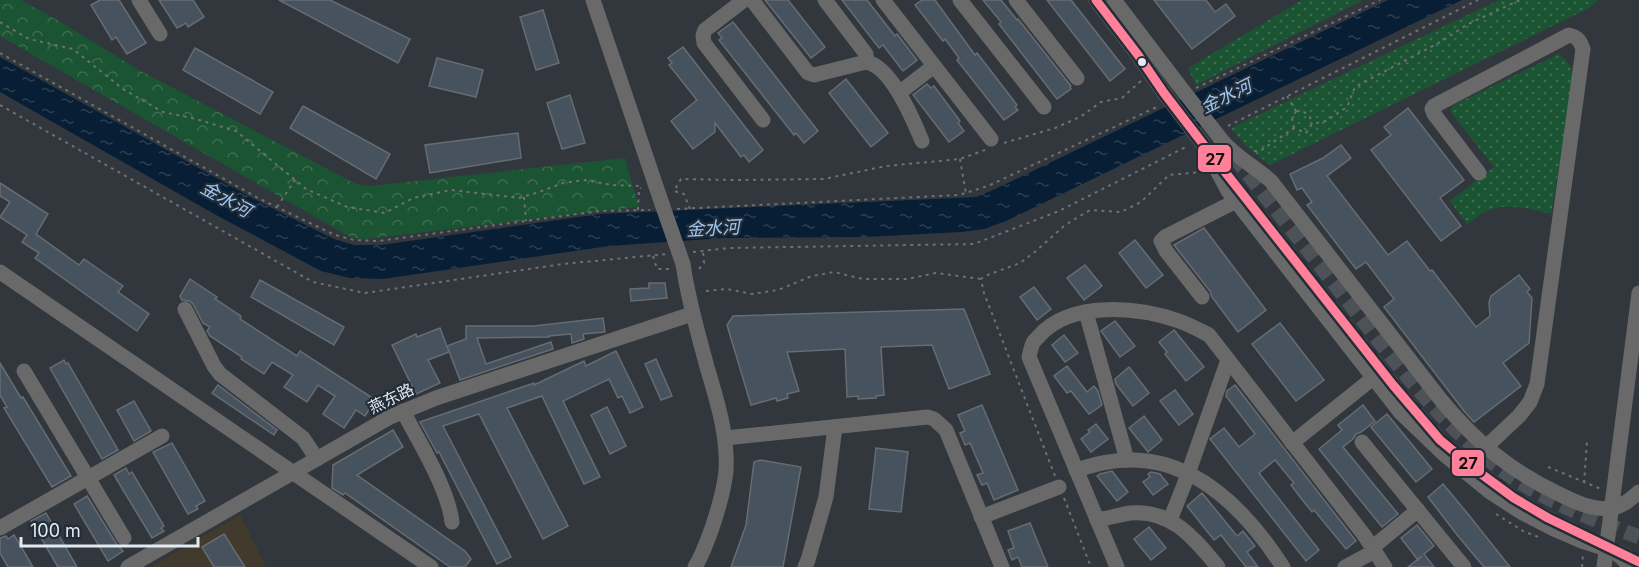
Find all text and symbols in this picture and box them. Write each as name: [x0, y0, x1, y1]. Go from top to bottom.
unlabelled marker: [1136, 56, 1148, 68]
water label: 金水河: [1197, 73, 1258, 117]
line badge: 27: [1197, 144, 1232, 173]
text: 27: [1205, 149, 1225, 169]
water label: 金水河: [197, 177, 257, 223]
water label: 金水河: [685, 216, 744, 240]
street label: 燕东路: [365, 378, 417, 418]
line badge: 27: [1451, 449, 1485, 477]
text: 27: [1458, 453, 1478, 473]
scale bar: [21, 510, 198, 548]
text: 100 m: [30, 520, 81, 541]

